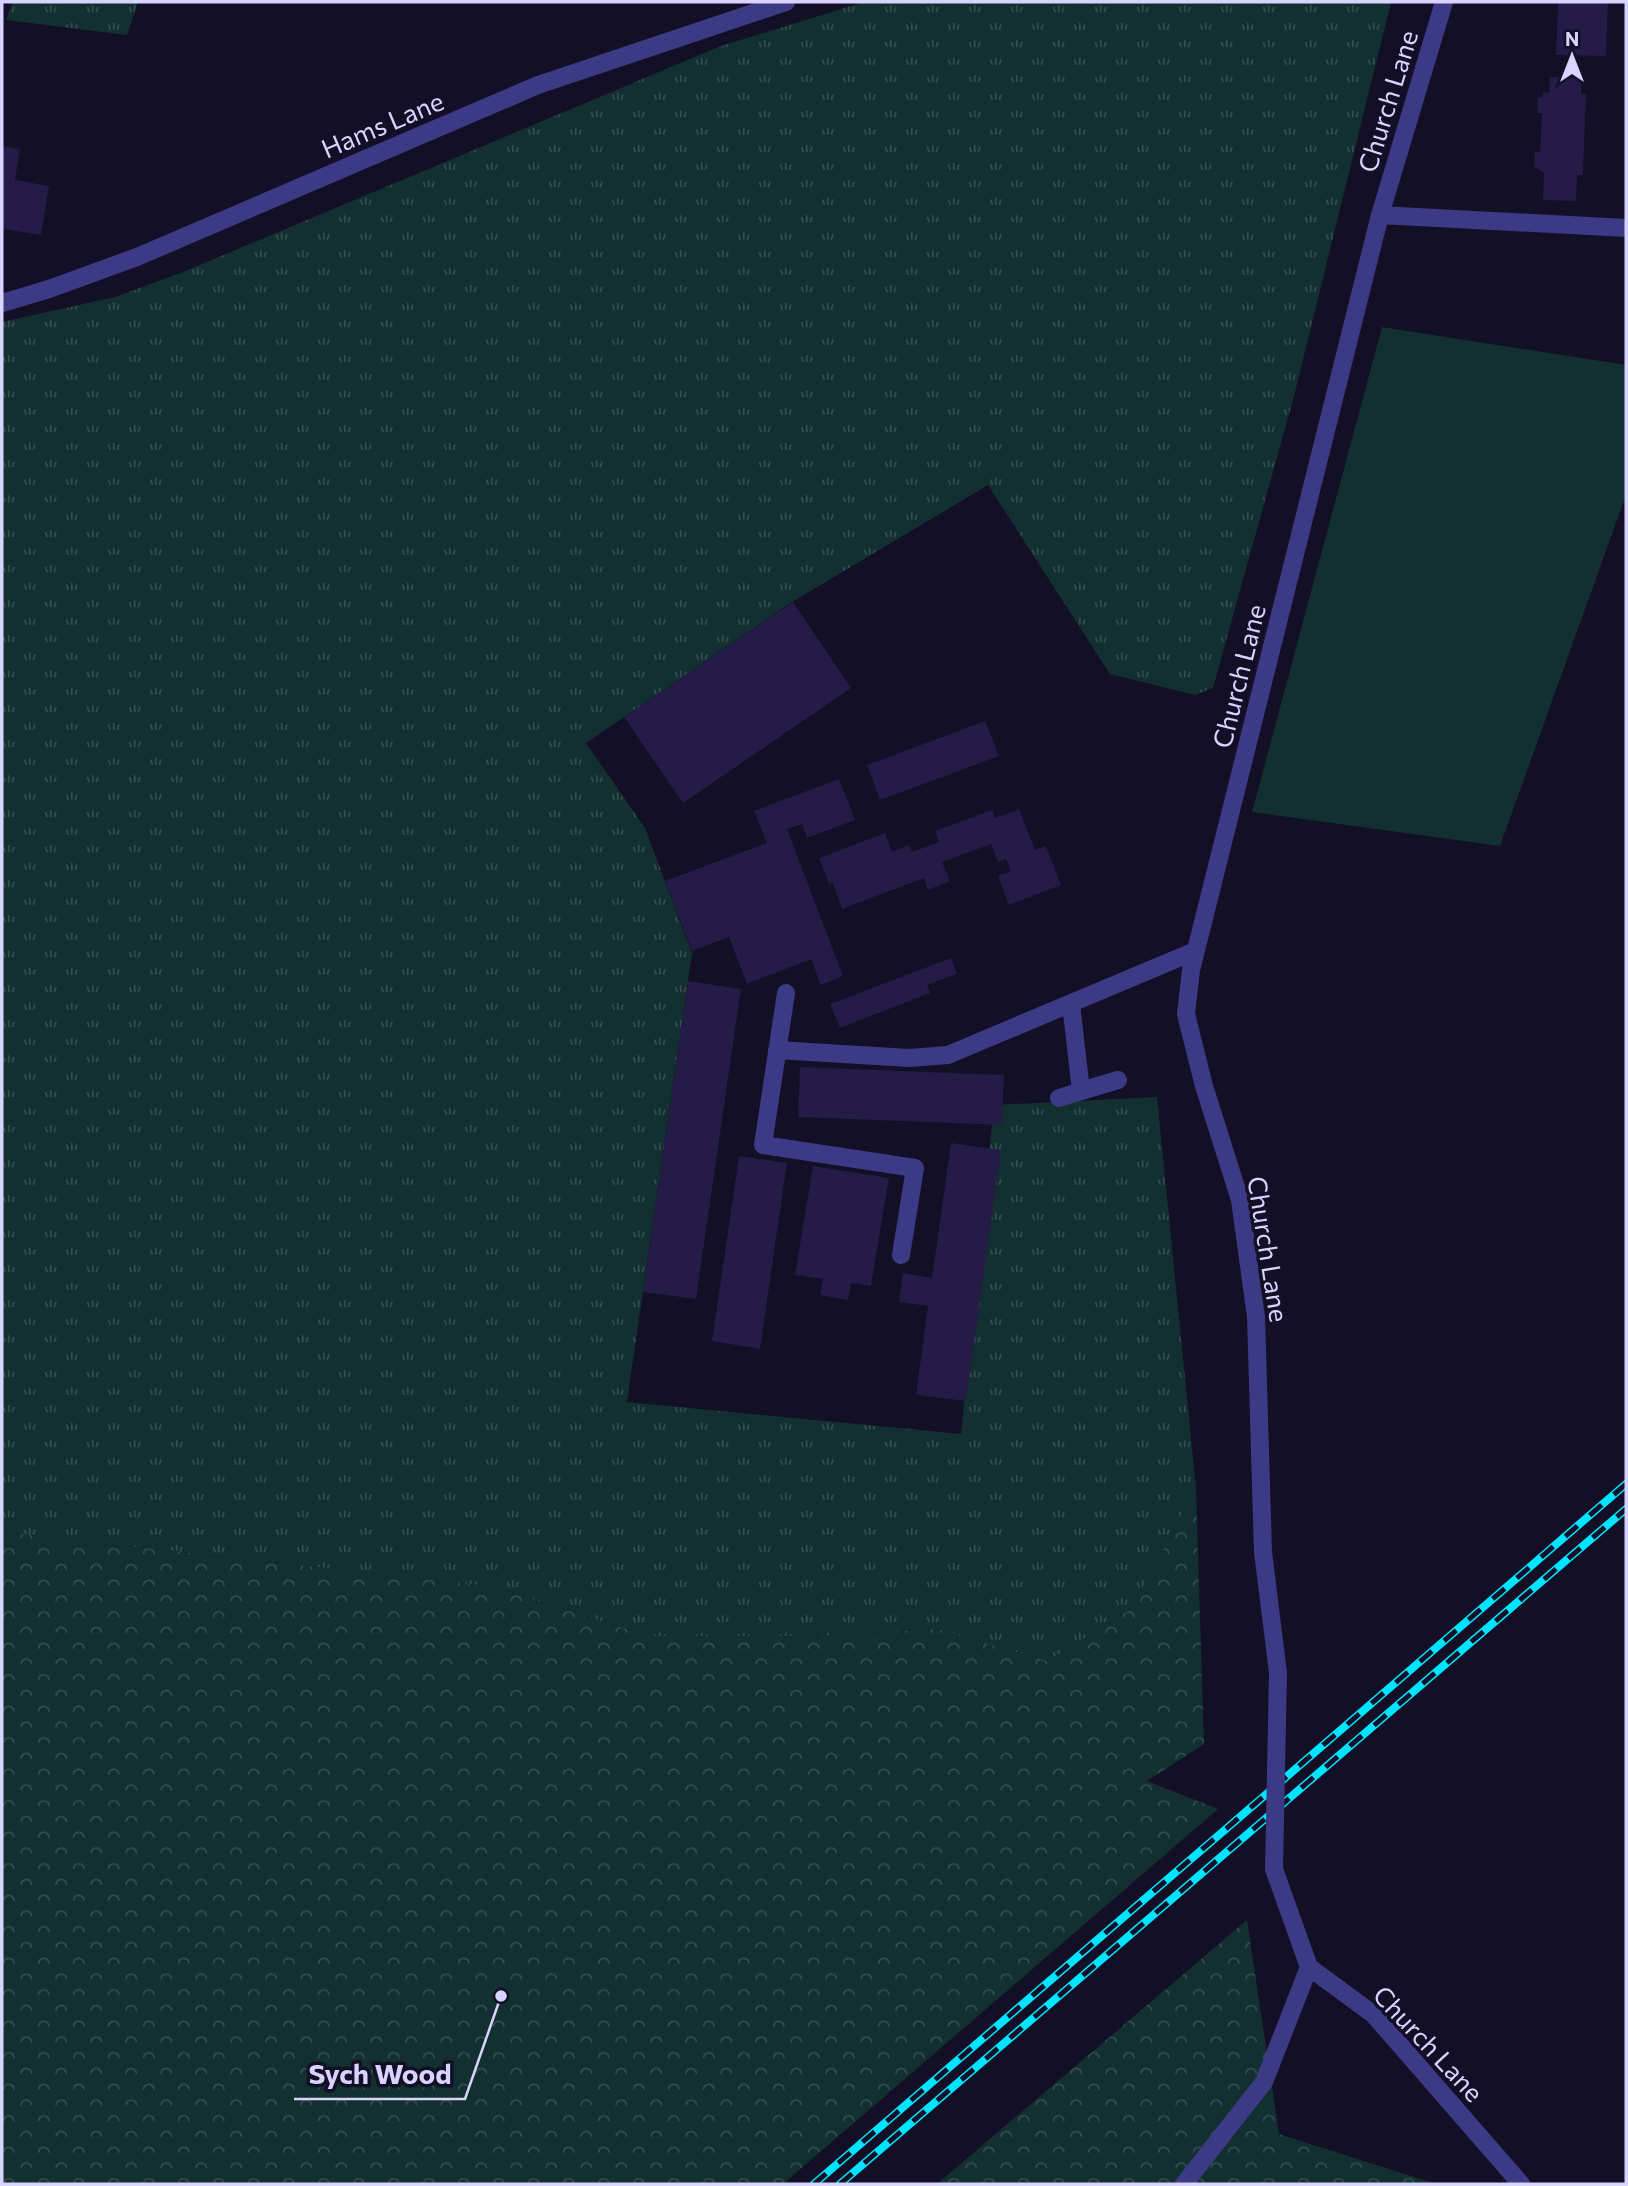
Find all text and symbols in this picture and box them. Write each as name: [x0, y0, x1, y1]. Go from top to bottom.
north arrow: [1537, 21, 1607, 91]
street label: Church Lane: [1351, 26, 1423, 176]
text: N: [1565, 27, 1579, 50]
street label: Hams Lane: [316, 84, 448, 164]
street label: Church Lane: [1205, 601, 1271, 751]
street label: Church Lane: [1242, 1174, 1296, 1324]
street label: Church Lane: [1368, 1979, 1490, 2107]
callout: Sych Wood: [294, 2050, 465, 2099]
text: Sych Wood: [308, 2056, 452, 2090]

